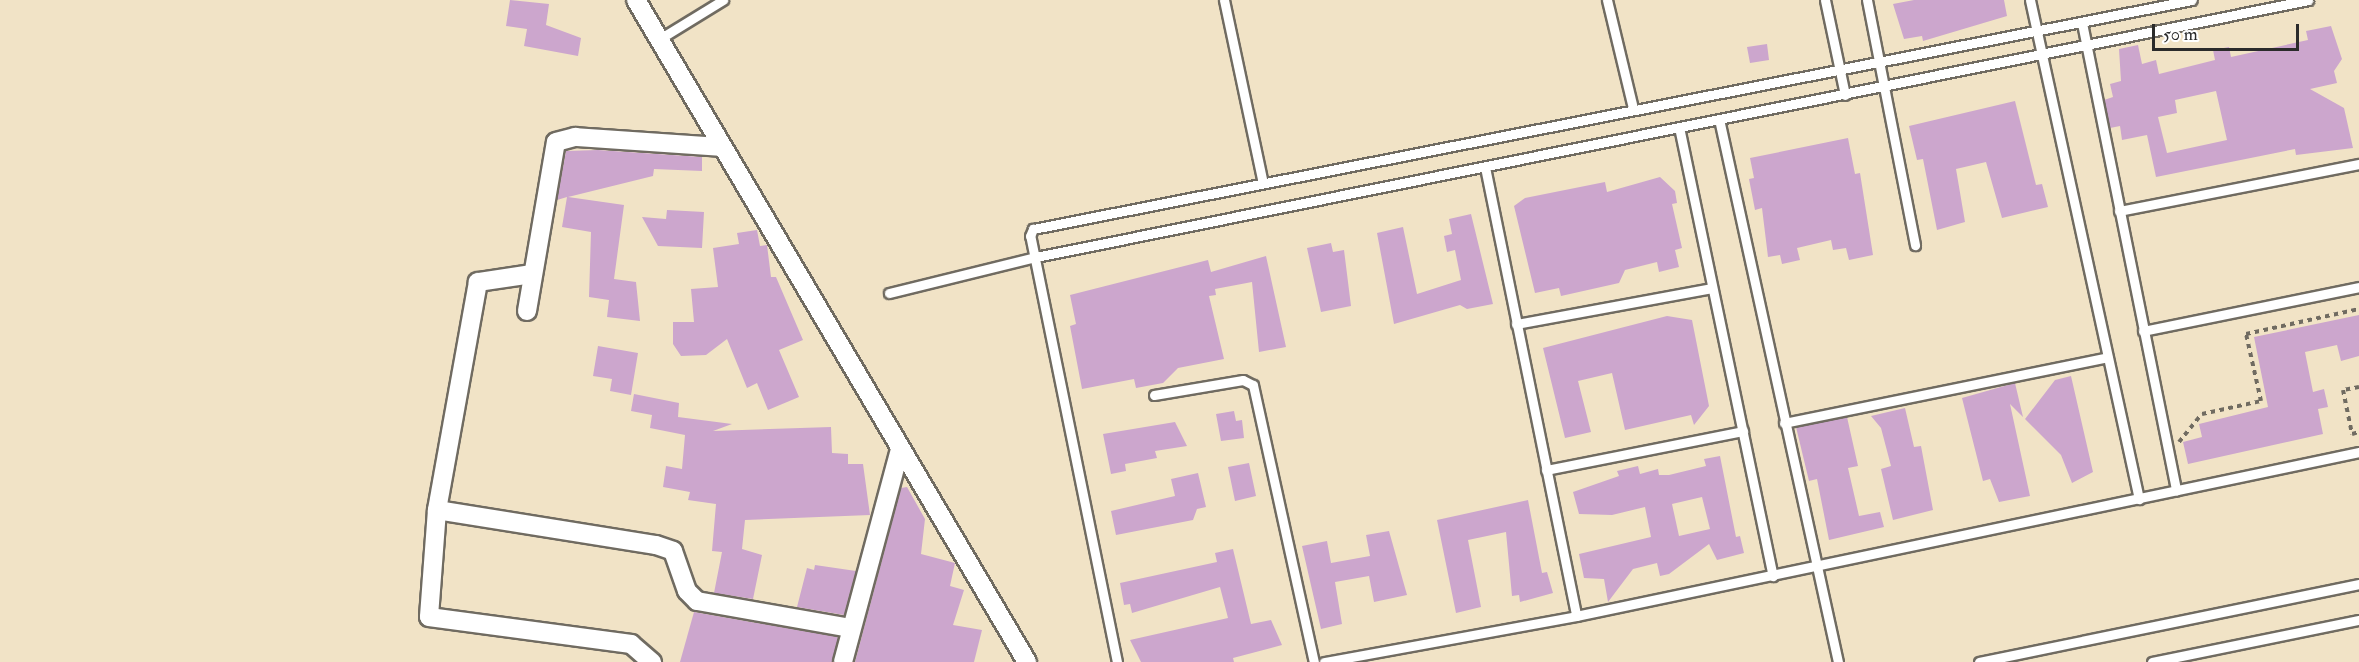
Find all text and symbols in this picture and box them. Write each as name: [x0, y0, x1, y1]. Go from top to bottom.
scale bar: [2155, 12, 2302, 50]
text: 50 m: [2163, 23, 2198, 46]

